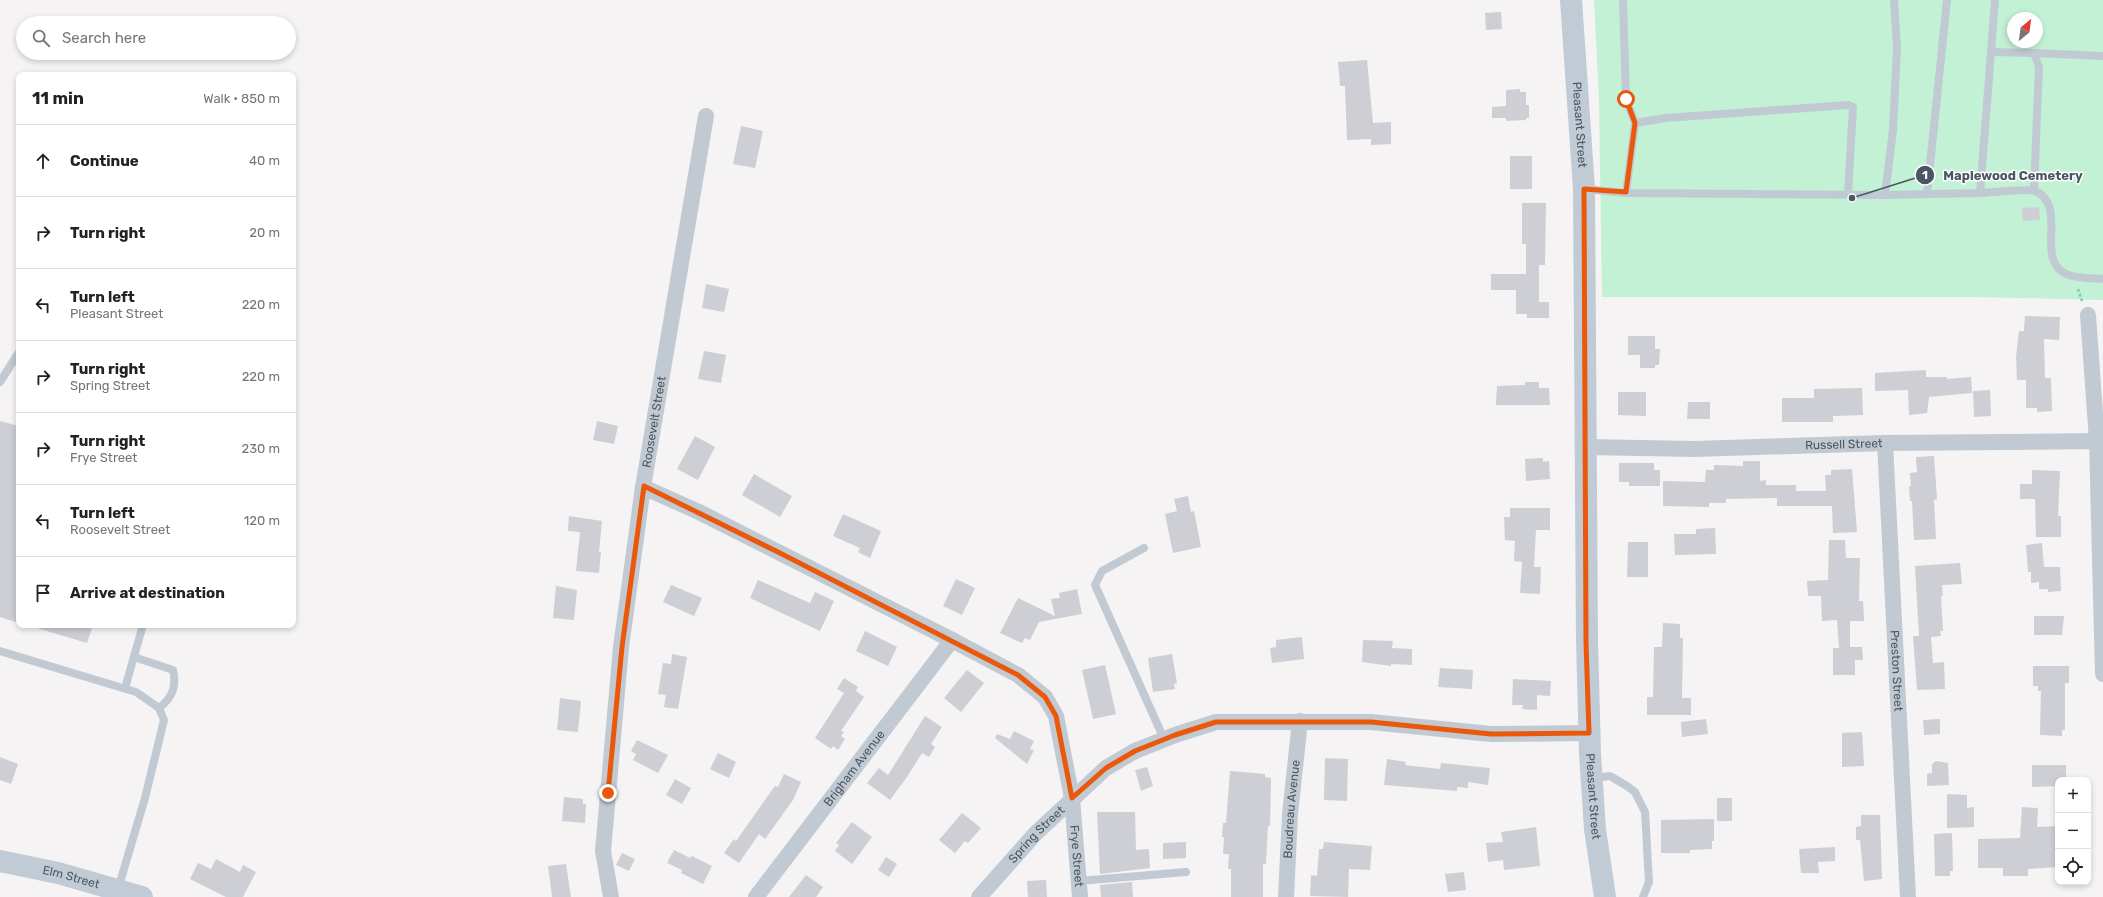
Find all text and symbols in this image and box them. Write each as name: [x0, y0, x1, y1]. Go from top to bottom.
north arrow: [2007, 12, 2043, 48]
search box: [16, 16, 296, 60]
icon: search: [30, 27, 52, 49]
text: Search here: [62, 29, 146, 47]
street label: Pleasant Street: [1570, 81, 1590, 169]
text: 11 min: [32, 88, 84, 108]
route start: [1617, 90, 1635, 108]
text: Walk · 850 m: [203, 91, 280, 106]
icon: ahead: [32, 150, 54, 172]
text: Continue: [70, 152, 139, 170]
text: 40 m: [249, 153, 280, 168]
callout: Maplewood Cemetery: [1915, 163, 2091, 188]
text: 1: [1922, 168, 1928, 182]
text: Maplewood Cemetery: [1943, 168, 2083, 183]
icon: right: [32, 222, 54, 244]
text: Turn right: [70, 224, 145, 242]
text: 20 m: [249, 225, 280, 240]
text: Turn left: [70, 288, 135, 306]
icon: left: [32, 294, 54, 316]
text: 220 m: [242, 297, 280, 312]
text: Pleasant Street: [70, 306, 163, 321]
text: Turn right: [70, 360, 145, 378]
icon: right: [32, 366, 54, 388]
text: 220 m: [242, 369, 280, 384]
street label: Roosevelt Street: [639, 375, 669, 469]
text: Spring Street: [70, 378, 150, 393]
text: Turn right: [70, 432, 145, 450]
street label: Russell Street: [1805, 436, 1883, 453]
icon: right: [32, 438, 54, 460]
text: 230 m: [242, 441, 280, 456]
text: Frye Street: [70, 450, 137, 465]
text: Turn left: [70, 504, 135, 522]
icon: left: [32, 510, 54, 532]
text: 120 m: [244, 513, 280, 528]
text: Roosevelt Street: [70, 522, 170, 537]
icon: arrive: [32, 582, 54, 604]
text: Arrive at destination: [70, 584, 225, 602]
street label: Preston Street: [1887, 630, 1906, 712]
street label: Brigham Avenue: [821, 727, 888, 809]
street label: Pleasant Street: [1583, 753, 1603, 841]
street label: Boudreau Avenue: [1281, 759, 1303, 859]
map controls: [2055, 777, 2091, 885]
button: +: [2055, 777, 2091, 813]
route end: [599, 784, 617, 802]
street label: Spring Street: [1006, 803, 1068, 866]
button: −: [2055, 813, 2091, 849]
street label: Frye Street: [1067, 824, 1086, 888]
button: locate: [2055, 849, 2091, 885]
street label: Elm Street: [41, 863, 102, 892]

